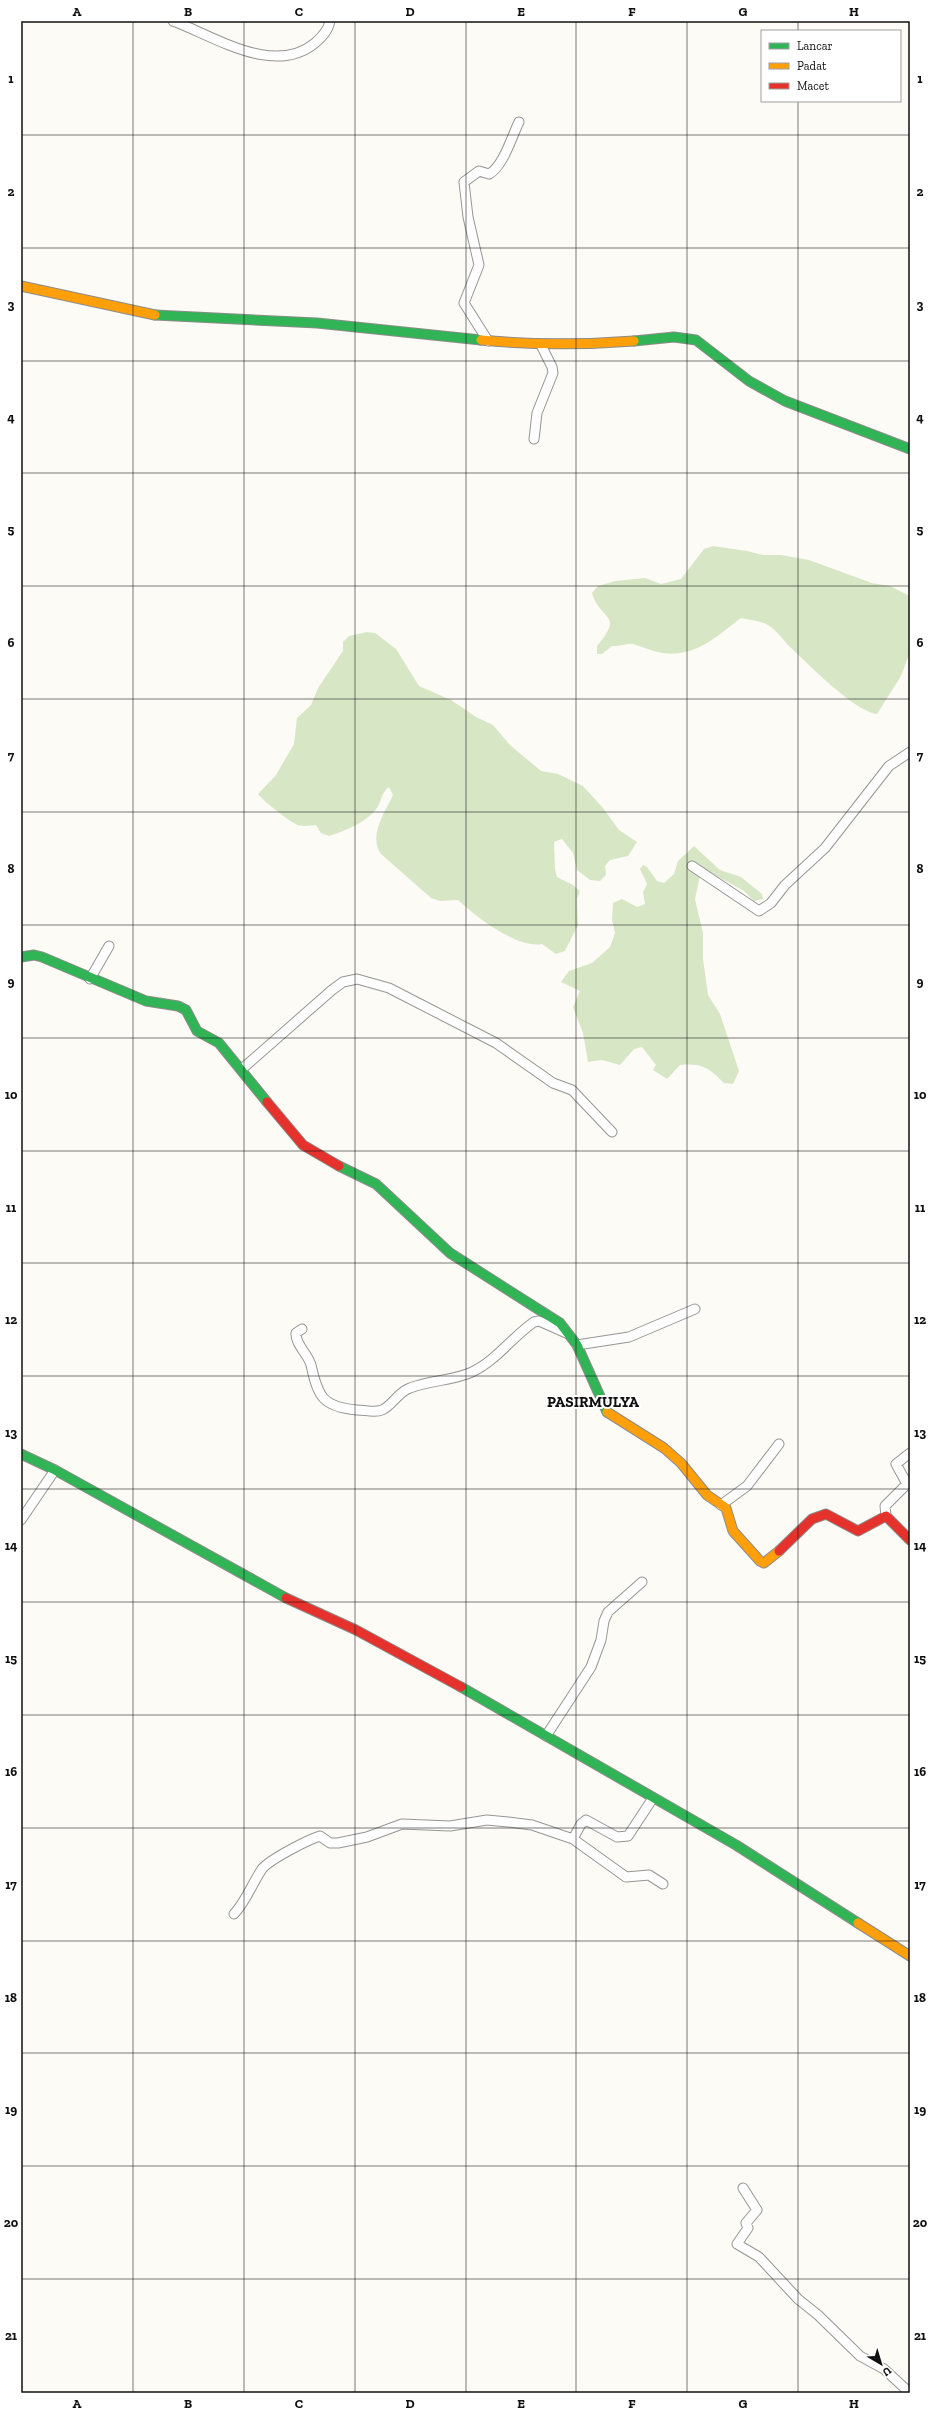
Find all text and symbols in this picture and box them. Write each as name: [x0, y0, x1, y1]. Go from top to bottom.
text: A: [73, 4, 82, 19]
text: B: [184, 4, 192, 19]
text: C: [295, 4, 303, 19]
text: D: [405, 4, 415, 19]
text: E: [517, 4, 525, 19]
text: F: [628, 4, 636, 19]
text: G: [739, 4, 748, 19]
text: H: [849, 4, 859, 19]
legend: [761, 30, 901, 102]
text: Lancar: [797, 39, 833, 53]
text: Padat: [797, 59, 827, 73]
text: 1: [8, 71, 14, 86]
text: 1: [917, 71, 923, 86]
text: Macet: [797, 79, 829, 93]
text: 2: [8, 184, 15, 199]
text: 2: [917, 184, 924, 199]
text: 3: [8, 297, 15, 312]
text: 3: [917, 297, 924, 312]
text: 4: [7, 410, 15, 425]
text: 4: [916, 410, 924, 425]
text: 5: [8, 522, 15, 537]
text: 5: [917, 522, 924, 537]
text: 6: [8, 635, 15, 650]
text: 6: [917, 635, 924, 650]
text: 7: [8, 748, 15, 763]
text: 7: [917, 748, 924, 763]
text: 8: [7, 861, 15, 876]
text: 8: [916, 861, 924, 876]
text: 9: [8, 974, 15, 989]
text: 9: [917, 974, 924, 989]
text: 10: [5, 1087, 18, 1102]
text: 10: [914, 1087, 927, 1102]
text: 11: [6, 1200, 17, 1215]
text: 11: [915, 1200, 926, 1215]
text: 12: [5, 1312, 17, 1327]
text: 12: [914, 1312, 926, 1327]
district label: PASIRMULYA: [547, 1393, 640, 1411]
text: 13: [5, 1425, 17, 1440]
text: 13: [914, 1425, 926, 1440]
text: 14: [5, 1538, 18, 1553]
text: 14: [914, 1538, 927, 1553]
text: 15: [5, 1651, 17, 1666]
text: 15: [914, 1651, 926, 1666]
text: 16: [5, 1764, 17, 1779]
text: 16: [914, 1764, 926, 1779]
text: 17: [5, 1877, 17, 1892]
text: 17: [914, 1877, 926, 1892]
text: 18: [5, 1990, 17, 2005]
text: 18: [914, 1990, 926, 2005]
text: 19: [5, 2102, 17, 2117]
text: 19: [914, 2102, 926, 2117]
text: 20: [4, 2215, 19, 2230]
text: 20: [913, 2215, 928, 2230]
text: 21: [5, 2328, 18, 2343]
text: 21: [914, 2328, 927, 2343]
north arrow: [861, 2344, 901, 2384]
text: U: [880, 2364, 894, 2379]
text: A: [73, 2396, 82, 2411]
text: B: [184, 2396, 192, 2411]
text: C: [295, 2396, 303, 2411]
text: D: [405, 2396, 415, 2411]
text: E: [517, 2396, 525, 2411]
text: F: [628, 2396, 636, 2411]
text: G: [739, 2396, 748, 2411]
text: H: [849, 2396, 859, 2411]

